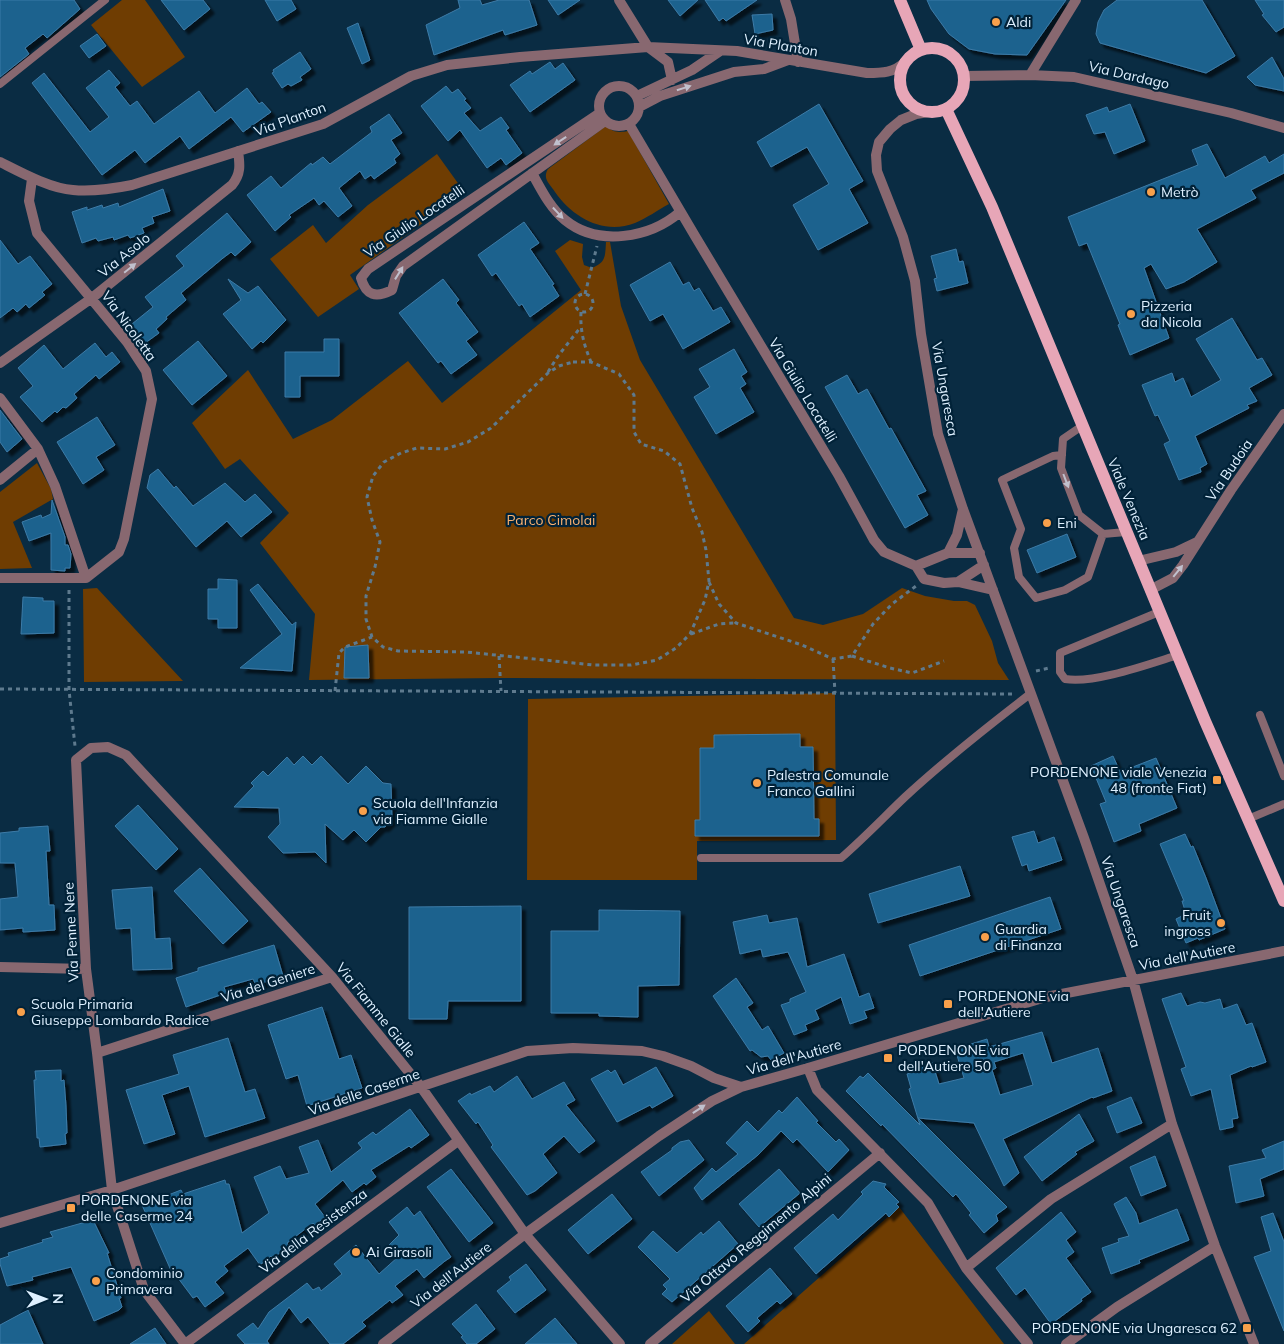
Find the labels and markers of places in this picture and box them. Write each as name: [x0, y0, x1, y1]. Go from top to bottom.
place label: Aldi: [1006, 13, 1031, 31]
marker: Aldi: [990, 16, 1002, 28]
place label: Metrò: [1161, 183, 1199, 201]
marker: Metrò: [1145, 186, 1157, 198]
place label: Pizzeria da Nicola: [1141, 297, 1202, 331]
marker: Pizzeria da Nicola: [1125, 308, 1137, 320]
place label: Eni: [1057, 514, 1077, 532]
marker: Eni: [1041, 517, 1053, 529]
place label: PORDENONE viale Venezia 48 (fronte Fiat): [1030, 763, 1207, 797]
place label: Palestra Comunale Franco Gallini: [767, 766, 889, 800]
marker: PORDENONE viale Venezia 48 (fronte Fiat): [1211, 774, 1223, 786]
marker: Palestra Comunale Franco Gallini: [751, 777, 763, 789]
place label: Scuola dell'Infanzia via Fiamme Gialle: [373, 794, 498, 828]
marker: Scuola dell'Infanzia via Fiamme Gialle: [357, 805, 369, 817]
place label: Fruit ingross: [1164, 906, 1211, 940]
marker: Fruit ingross: [1215, 917, 1227, 929]
place label: Guardia di Finanza: [995, 920, 1062, 954]
marker: Guardia di Finanza: [979, 931, 991, 943]
place label: PORDENONE via dell'Autiere: [958, 987, 1069, 1021]
place label: Scuola Primaria Giuseppe Lombardo Radice: [31, 995, 209, 1029]
marker: PORDENONE via dell'Autiere: [942, 998, 954, 1010]
marker: Scuola Primaria Giuseppe Lombardo Radice: [15, 1006, 27, 1018]
place label: PORDENONE via dell'Autiere 50: [898, 1041, 1009, 1075]
marker: PORDENONE via dell'Autiere 50: [882, 1052, 894, 1064]
place label: PORDENONE via delle Caserme 24: [81, 1191, 193, 1225]
marker: PORDENONE via delle Caserme 24: [65, 1202, 77, 1214]
place label: Ai Girasoli: [366, 1243, 432, 1261]
marker: Ai Girasoli: [350, 1246, 362, 1258]
place label: Condominio Primavera: [106, 1264, 183, 1298]
marker: Condominio Primavera: [90, 1275, 102, 1287]
place label: PORDENONE via Ungaresca 62: [1032, 1319, 1237, 1337]
marker: PORDENONE via Ungaresca 62: [1241, 1322, 1253, 1334]

